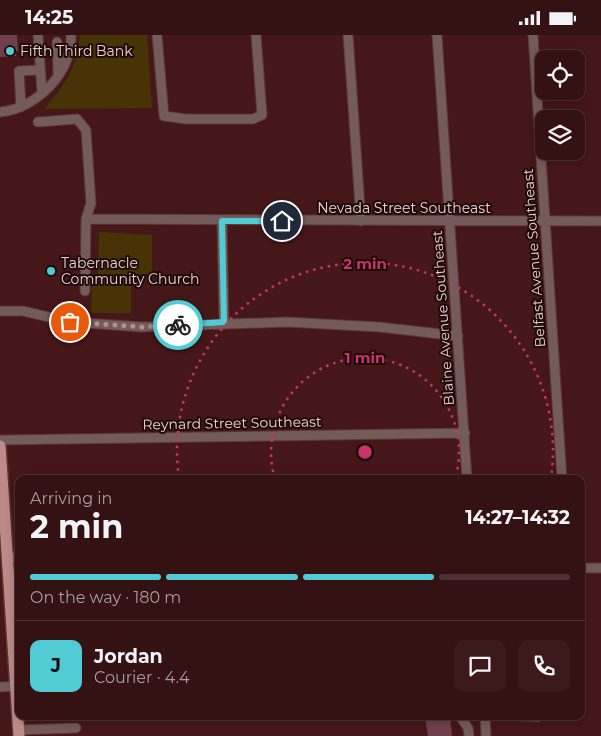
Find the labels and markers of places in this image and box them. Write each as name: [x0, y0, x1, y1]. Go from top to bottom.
place label: Fifth Third Bank: [20, 42, 133, 60]
marker: Fifth Third Bank: [4, 45, 16, 57]
pin: [261, 200, 303, 242]
place label: Tabernacle Community Church: [61, 254, 200, 288]
marker: Tabernacle Community Church: [45, 265, 57, 277]
pin: [49, 301, 91, 343]
centre of rings: [356, 443, 374, 461]

